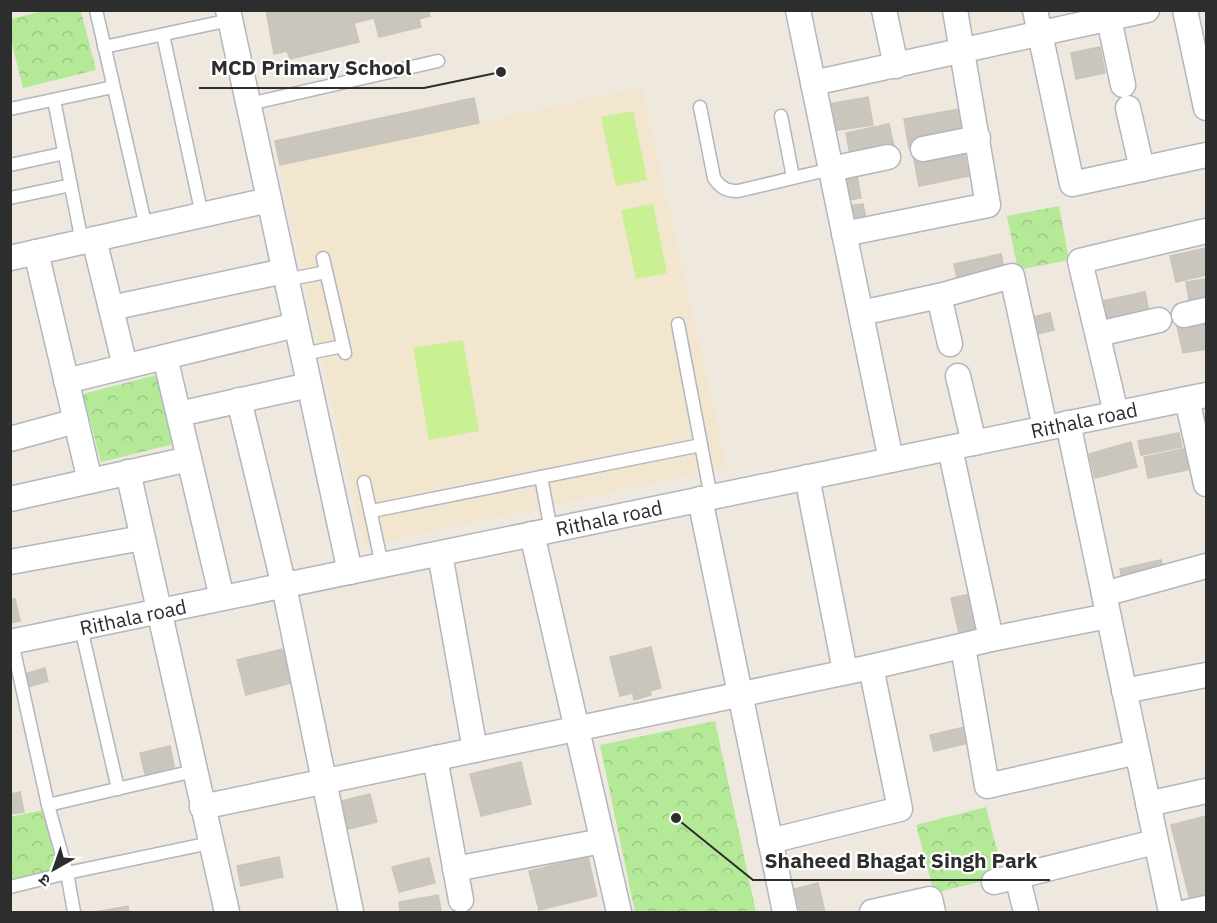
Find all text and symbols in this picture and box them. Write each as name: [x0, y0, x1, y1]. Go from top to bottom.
callout: MCD Primary School: [199, 49, 424, 88]
text: MCD Primary School: [211, 53, 411, 81]
street label: Rithala road: [1028, 396, 1140, 444]
street label: Rithala road: [553, 494, 665, 542]
street label: Rithala road: [77, 593, 189, 641]
north arrow: [24, 839, 84, 899]
callout: Shaheed Bhagat Singh Park: [753, 841, 1050, 880]
text: Shaheed Bhagat Singh Park: [765, 846, 1038, 874]
text: उ: [34, 869, 54, 891]

